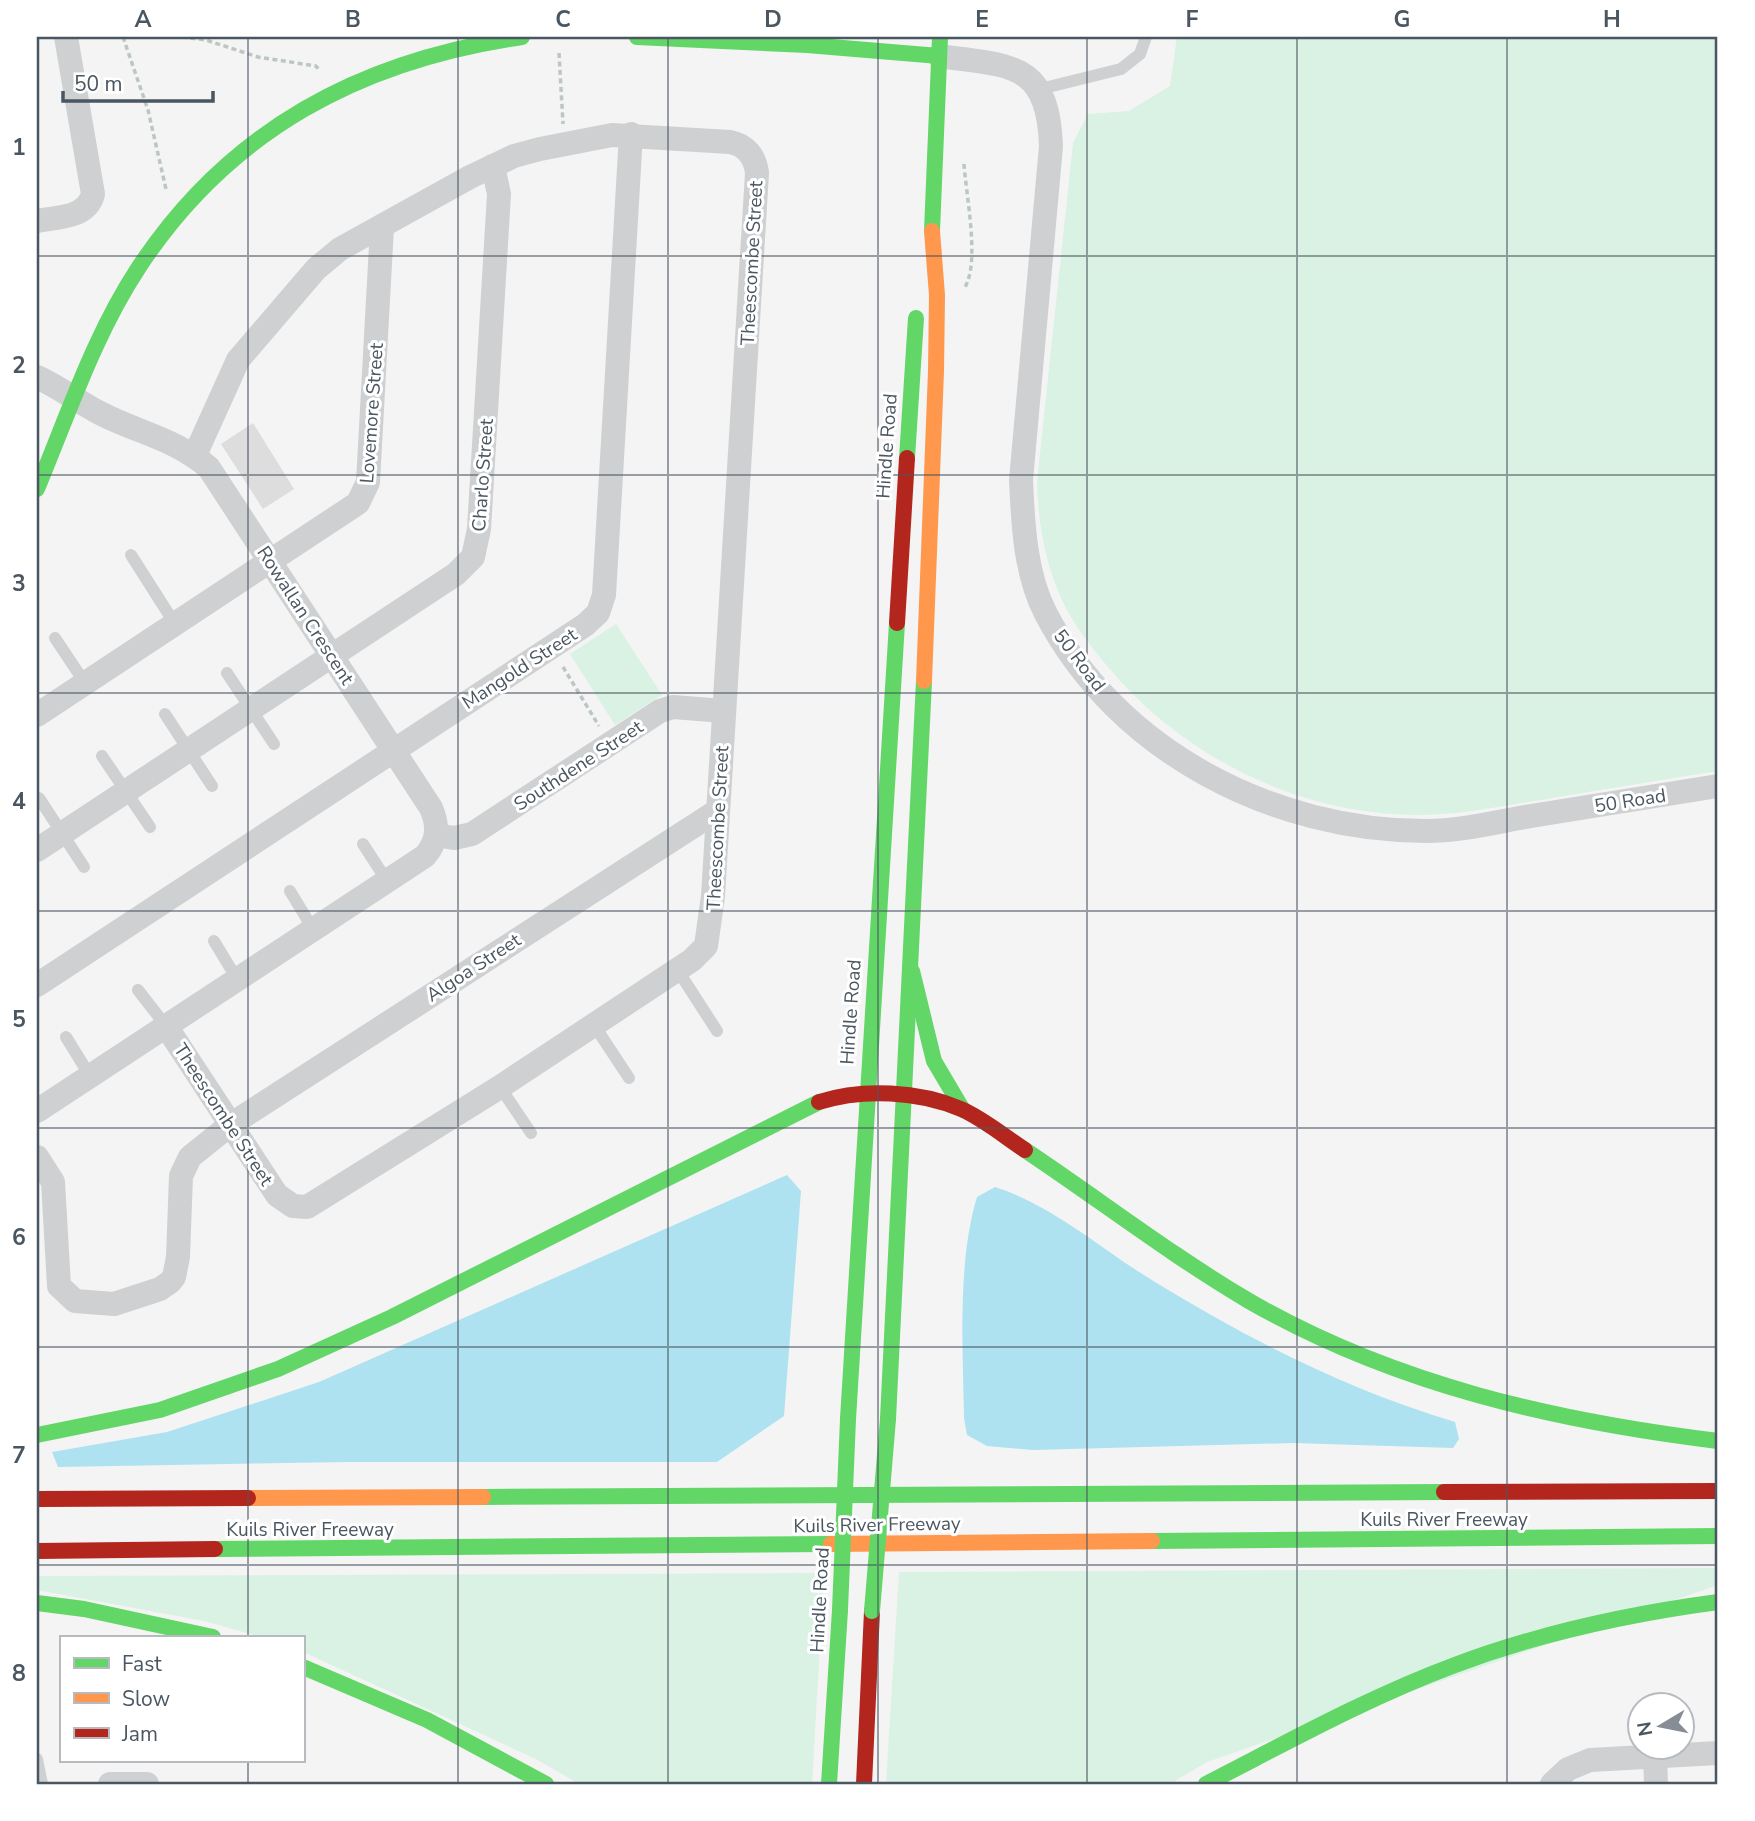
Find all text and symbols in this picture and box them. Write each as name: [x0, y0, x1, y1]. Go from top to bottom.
text: A: [134, 4, 152, 35]
text: B: [345, 4, 361, 35]
text: C: [555, 4, 571, 35]
text: D: [764, 4, 782, 35]
text: E: [975, 4, 989, 35]
text: F: [1186, 4, 1199, 35]
text: G: [1394, 4, 1410, 35]
text: H: [1603, 4, 1621, 35]
scale bar: [63, 60, 214, 104]
text: 50 m: [74, 70, 123, 98]
text: 1: [12, 132, 26, 163]
street label: Theescombe Street: [735, 180, 769, 346]
street label: Lovemore Street: [354, 342, 390, 484]
text: 2: [12, 350, 26, 381]
street label: Hindle Road: [870, 393, 904, 500]
street label: Charlo Street: [466, 417, 500, 532]
street label: Rowallan Crescent: [251, 541, 360, 690]
text: 3: [12, 568, 26, 599]
street label: Mangold Street: [457, 622, 582, 716]
street label: 50 Road: [1047, 624, 1111, 697]
street label: Southdene Street: [509, 714, 648, 817]
street label: Theescombe Street: [701, 745, 735, 911]
street label: 50 Road: [1593, 783, 1668, 819]
text: 4: [12, 786, 26, 817]
street label: Algoa Street: [421, 927, 526, 1008]
street label: Hindle Road: [834, 959, 868, 1066]
text: 5: [12, 1004, 26, 1035]
street label: Theescombe Street: [167, 1038, 279, 1191]
text: 6: [12, 1222, 26, 1253]
text: 7: [12, 1440, 26, 1471]
street label: Kuils River Freeway: [1360, 1507, 1528, 1533]
street label: Kuils River Freeway: [793, 1511, 961, 1539]
street label: Kuils River Freeway: [226, 1517, 394, 1543]
street label: Hindle Road: [804, 1547, 836, 1653]
legend: [60, 1636, 304, 1762]
text: Fast: [122, 1650, 162, 1678]
text: 8: [12, 1658, 26, 1689]
text: Slow: [122, 1685, 171, 1713]
north arrow: [1626, 1692, 1696, 1762]
text: Jam: [121, 1720, 158, 1748]
text: N: [1631, 1720, 1659, 1738]

